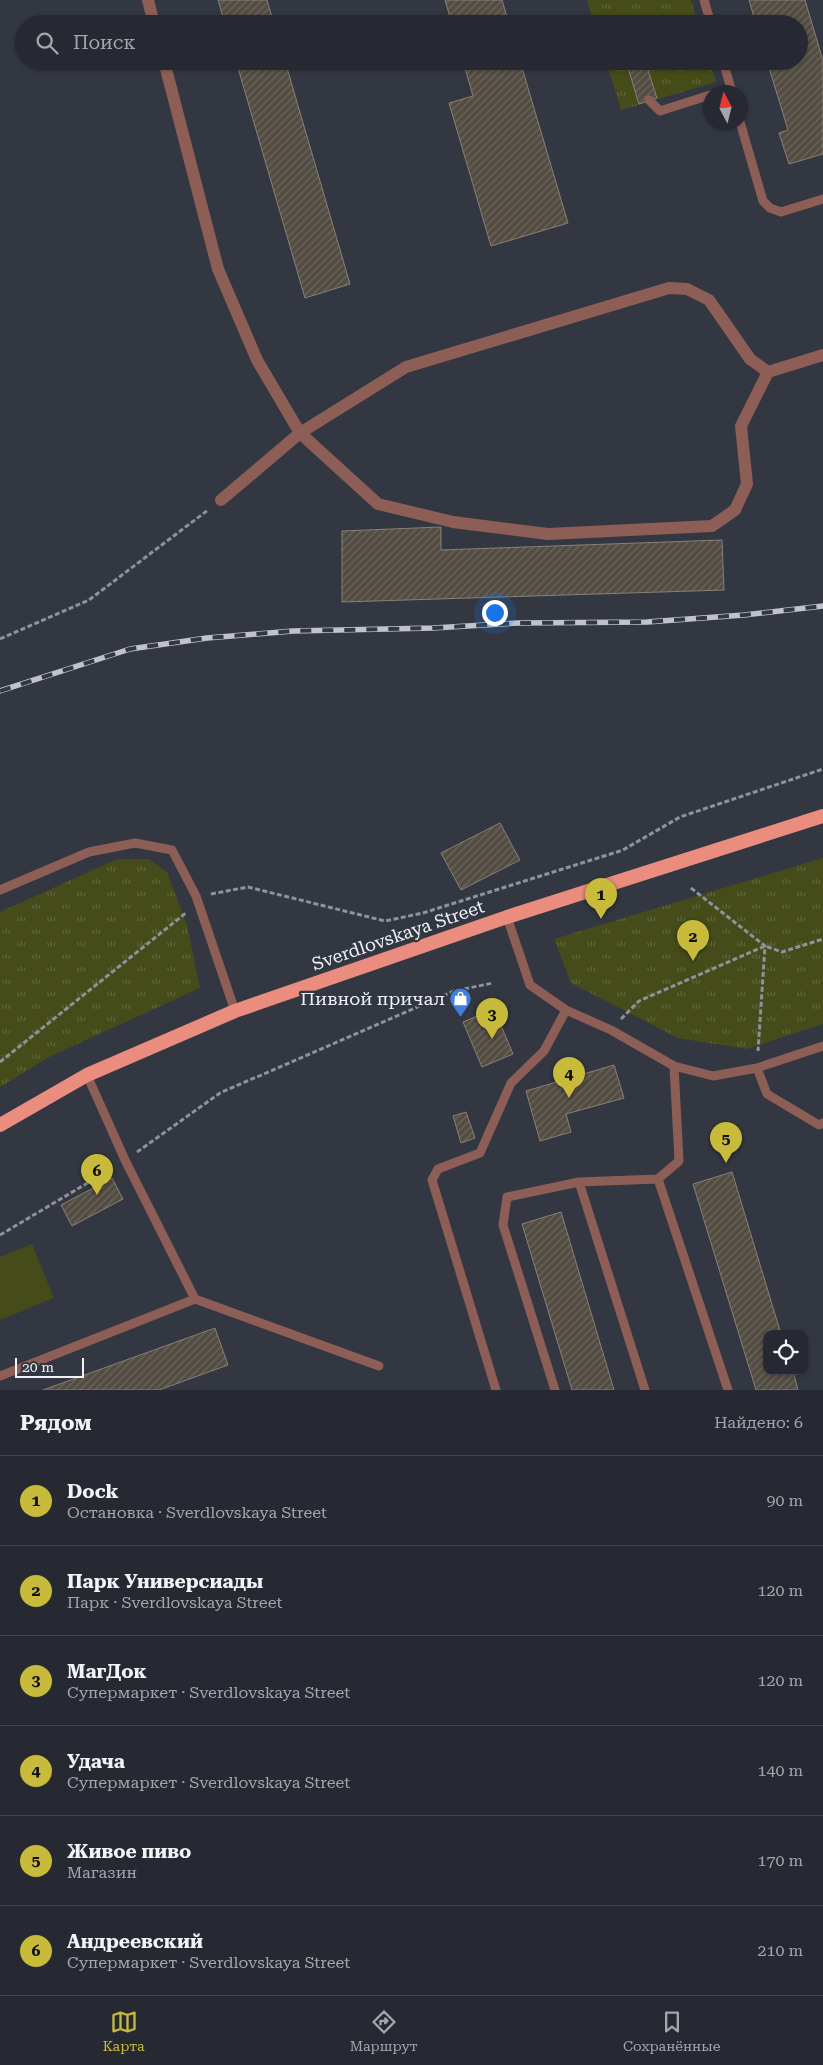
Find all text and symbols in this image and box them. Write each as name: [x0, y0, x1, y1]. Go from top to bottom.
search box: [15, 15, 808, 70]
icon: search: [33, 29, 61, 57]
text: Поиск: [73, 31, 136, 54]
north arrow: [703, 85, 748, 130]
your location: [482, 600, 508, 626]
pin: 1: [585, 878, 617, 919]
street label: Sverdlovskaya Street: [309, 896, 487, 974]
pin: 2: [677, 920, 709, 961]
shop icon: Пивной причал: [449, 986, 473, 1017]
place label: Пивной причал: [300, 988, 445, 1009]
pin: 3: [476, 998, 508, 1039]
pin: 4: [553, 1057, 585, 1098]
pin: 5: [710, 1122, 742, 1163]
pin: 6: [81, 1154, 113, 1195]
map controls: [763, 1330, 808, 1375]
button: locate: [763, 1330, 808, 1375]
scale bar: [15, 1355, 84, 1378]
text: 20 m: [22, 1359, 54, 1375]
text: Рядом: [20, 1411, 92, 1435]
text: Найдено: 6: [714, 1413, 803, 1432]
text: Dock: [67, 1480, 119, 1503]
text: 1: [32, 1491, 40, 1510]
text: 90 m: [766, 1491, 803, 1510]
text: Остановка · Sverdlovskaya Street: [67, 1503, 327, 1522]
text: Парк Универсиады: [67, 1570, 263, 1593]
text: 2: [32, 1581, 40, 1600]
text: 120 m: [757, 1581, 803, 1600]
text: Парк · Sverdlovskaya Street: [67, 1593, 282, 1612]
text: МагДок: [67, 1660, 147, 1683]
text: 3: [32, 1671, 40, 1690]
text: 120 m: [757, 1671, 803, 1690]
text: Супермаркет · Sverdlovskaya Street: [67, 1683, 350, 1702]
text: Удача: [67, 1750, 125, 1773]
text: 4: [32, 1761, 40, 1780]
text: 140 m: [757, 1761, 803, 1780]
text: Супермаркет · Sverdlovskaya Street: [67, 1773, 350, 1792]
text: Живое пиво: [67, 1840, 191, 1863]
text: 5: [32, 1851, 40, 1870]
text: 170 m: [757, 1851, 803, 1870]
text: Магазин: [67, 1863, 137, 1882]
text: Андреевский: [67, 1930, 203, 1953]
text: 6: [32, 1941, 40, 1960]
text: 210 m: [757, 1941, 803, 1960]
text: Супермаркет · Sverdlovskaya Street: [67, 1953, 350, 1972]
tab: Карта: [103, 2008, 145, 2054]
tab: Маршрут: [350, 2008, 418, 2054]
tab: Сохранённые: [623, 2008, 720, 2054]

